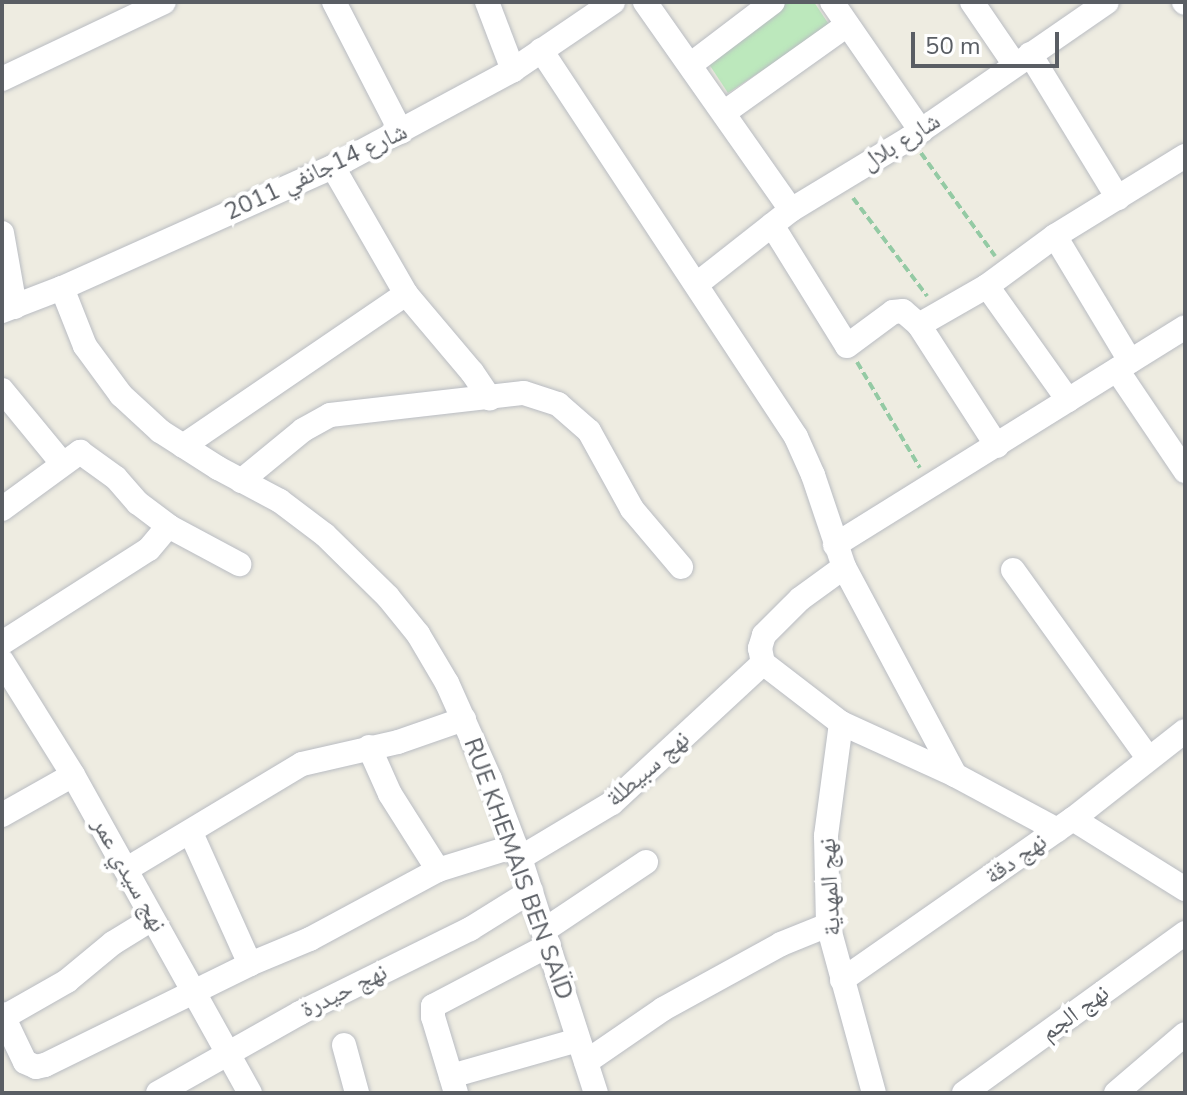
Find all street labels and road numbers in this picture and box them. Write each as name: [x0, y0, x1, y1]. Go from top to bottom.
street label: شارع بلال: [856, 107, 946, 177]
street label: شارع 14جانفي 2011: [220, 117, 412, 227]
street label: نهج سبيطلة: [600, 725, 696, 813]
street label: RUE KHEMAIS BEN SAÏD: [457, 734, 579, 1004]
street label: نهج سيدي عمر: [86, 813, 172, 937]
street label: نهج دقة: [980, 827, 1052, 891]
street label: نهج المهدية: [813, 837, 847, 937]
street label: نهج حيدرة: [296, 958, 392, 1024]
street label: نهج الجم: [1035, 979, 1115, 1047]

